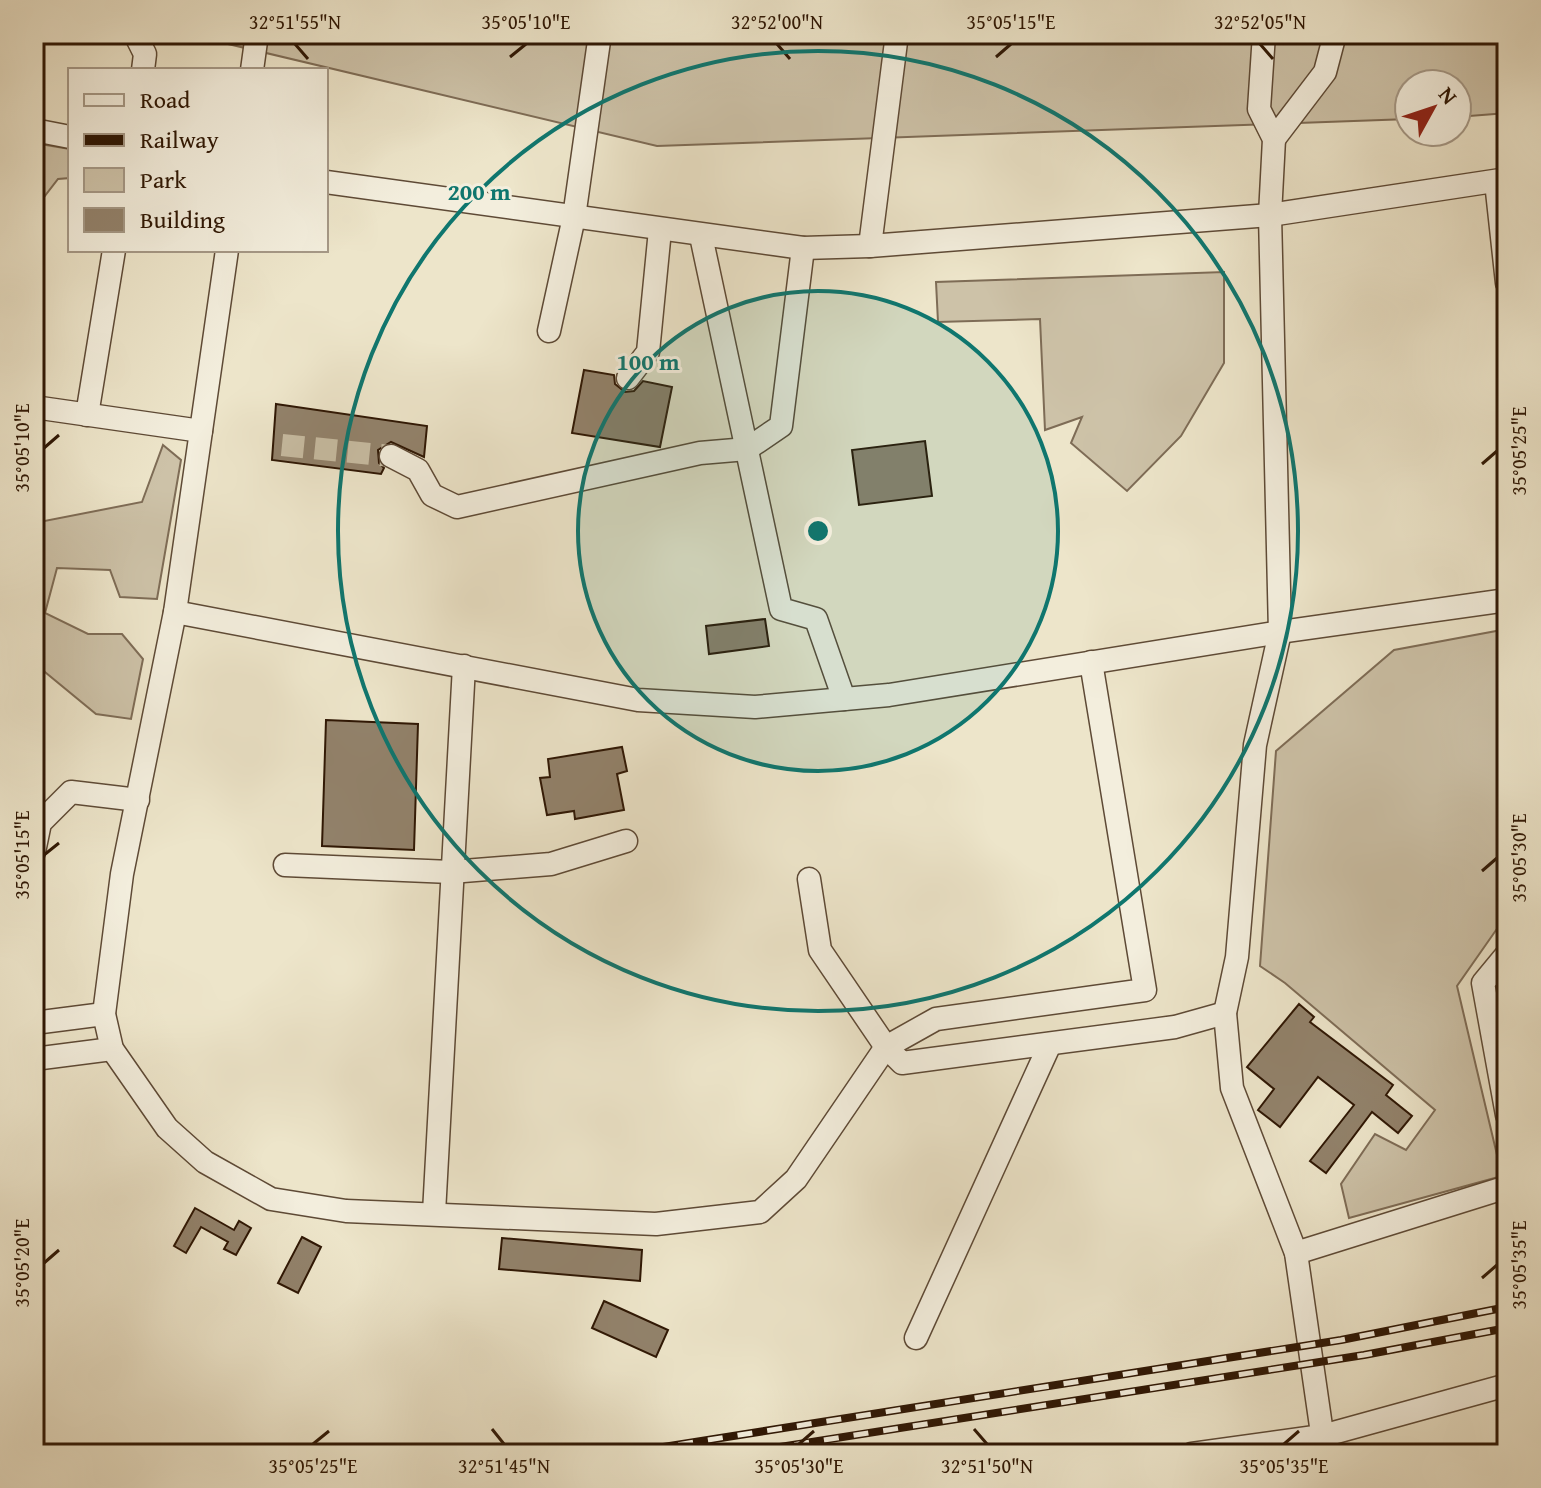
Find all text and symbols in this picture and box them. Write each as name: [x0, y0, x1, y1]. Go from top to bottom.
text: 32°51'55"N: [249, 7, 341, 36]
text: 35°05'10"E: [482, 7, 570, 36]
text: 32°52'00"N: [731, 7, 823, 36]
text: 35°05'15"E: [967, 7, 1055, 36]
text: 32°52'05"N: [1214, 7, 1306, 36]
legend: [68, 68, 328, 252]
north arrow: [1393, 68, 1473, 148]
text: N: [1431, 79, 1465, 111]
text: Road: [140, 82, 190, 117]
text: Railway: [140, 122, 219, 157]
text: Park: [140, 162, 187, 197]
text: 200 m: [447, 174, 511, 209]
text: Building: [140, 202, 225, 237]
text: 100 m: [616, 344, 680, 379]
text: 35°05'10"E: [7, 404, 36, 492]
text: 35°05'25"E: [1504, 407, 1533, 495]
centre of rings: [804, 517, 832, 545]
text: 35°05'15"E: [7, 811, 36, 899]
text: 35°05'30"E: [1504, 814, 1533, 902]
text: 35°05'20"E: [7, 1219, 36, 1307]
text: 35°05'35"E: [1504, 1221, 1533, 1309]
text: 35°05'25"E: [269, 1451, 357, 1480]
text: 32°51'45"N: [458, 1451, 550, 1480]
text: 35°05'30"E: [755, 1451, 843, 1480]
text: 32°51'50"N: [941, 1451, 1033, 1480]
text: 35°05'35"E: [1240, 1451, 1328, 1480]

